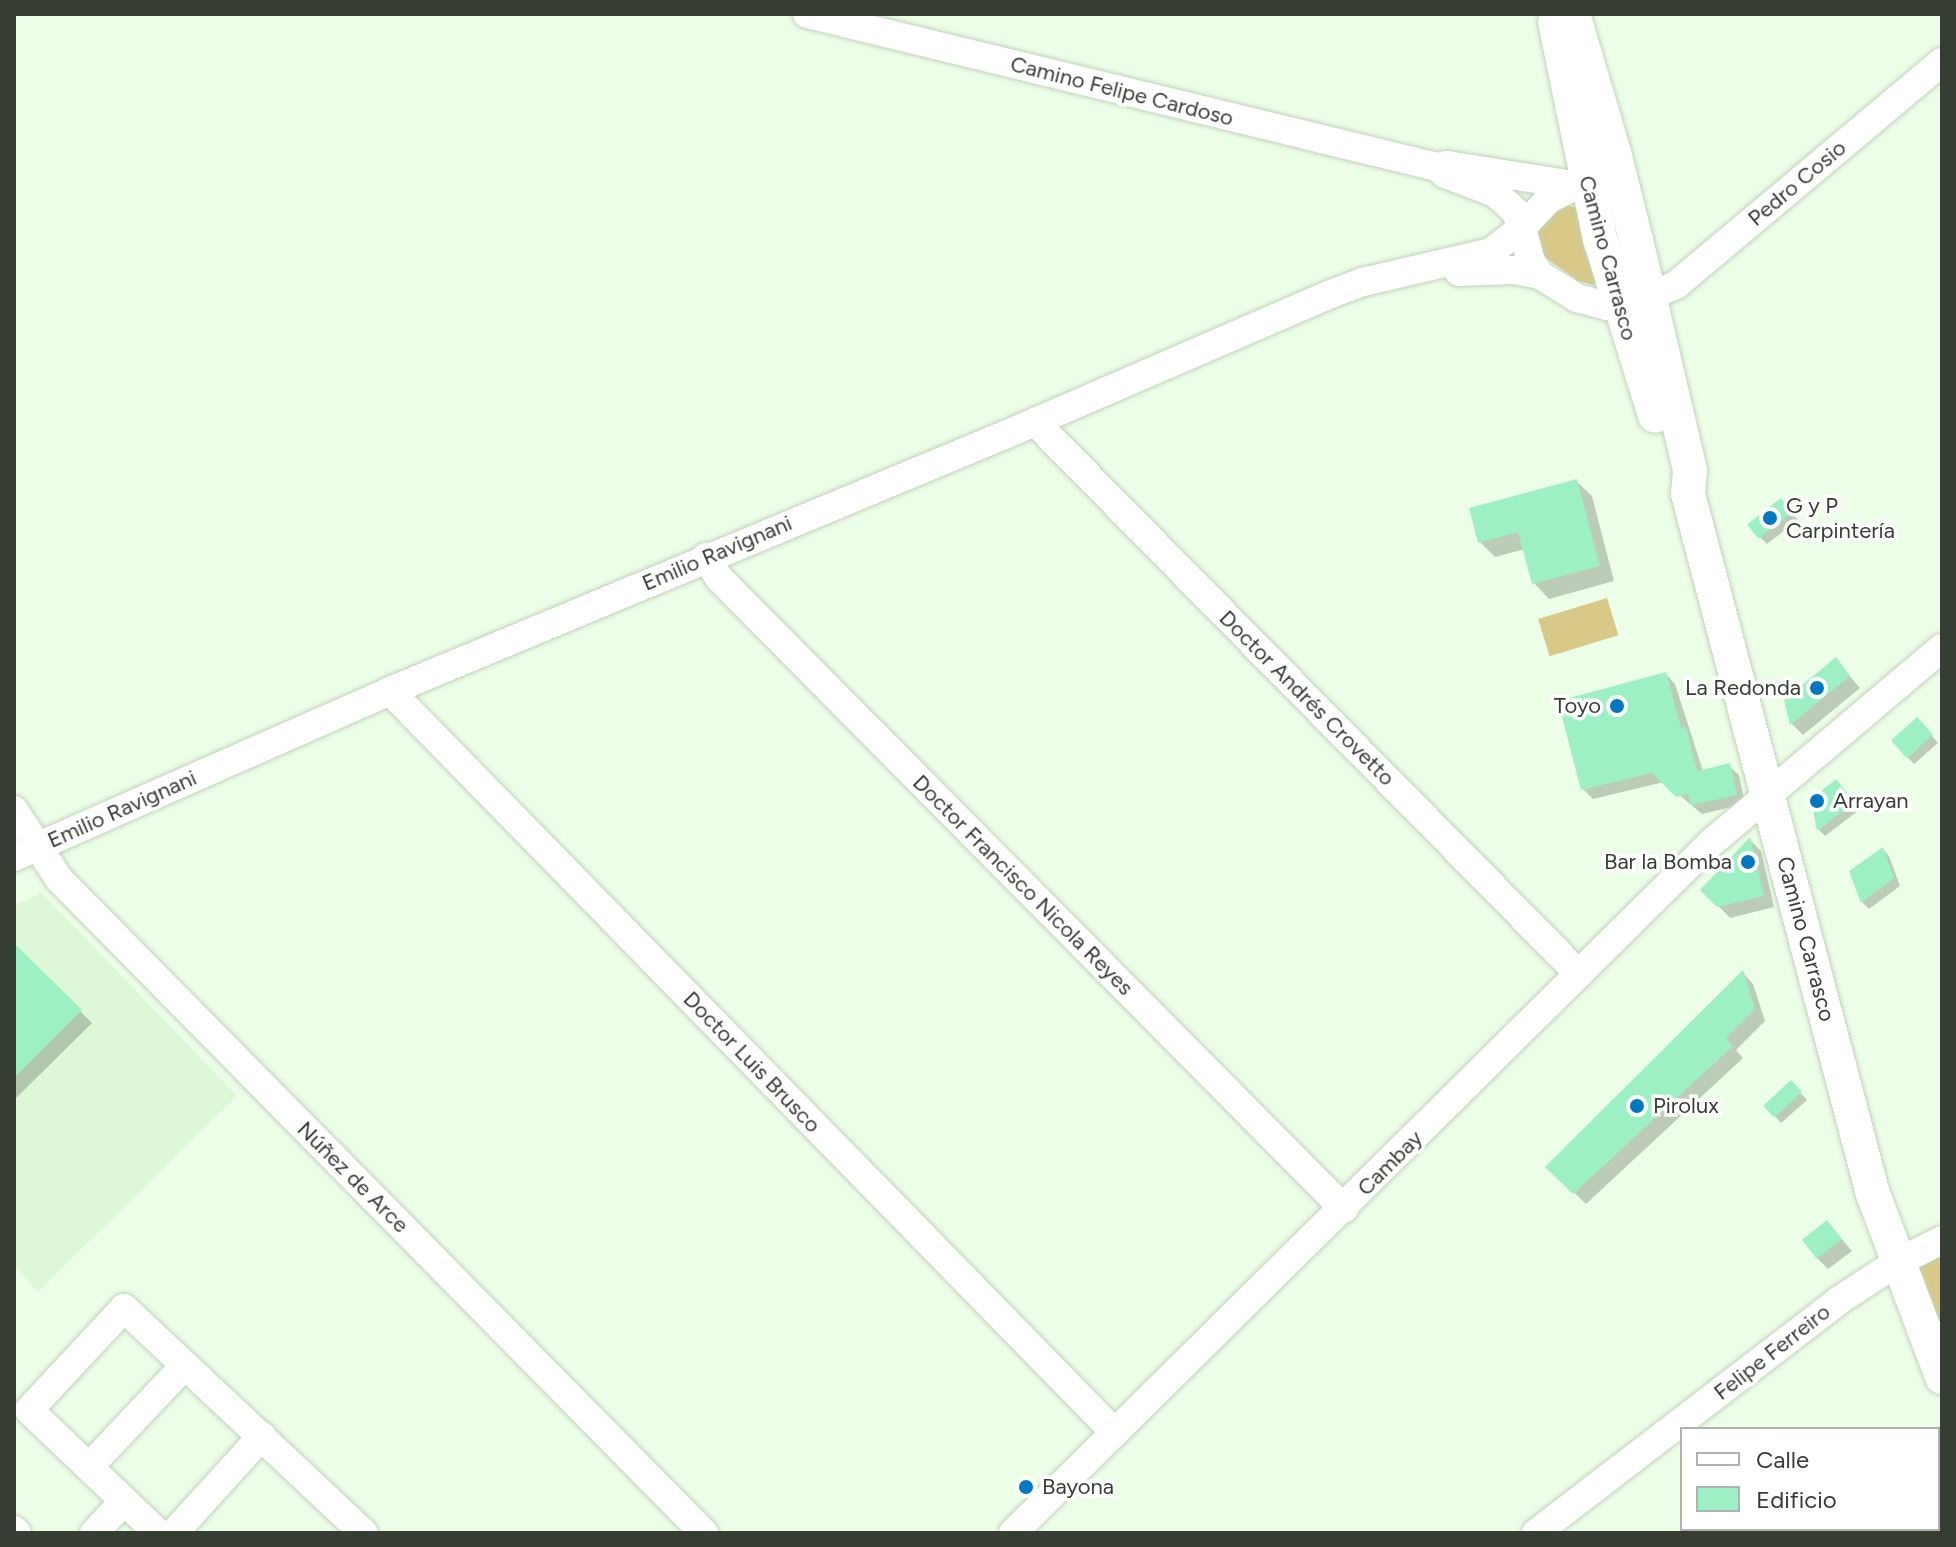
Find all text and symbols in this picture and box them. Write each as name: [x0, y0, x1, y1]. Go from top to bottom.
street label: Camino Felipe Cardoso: [1008, 51, 1236, 131]
street label: Pedro Cosio: [1743, 134, 1851, 232]
street label: Camino Carrasco: [1573, 173, 1643, 343]
place label: G y P Carpintería: [1786, 492, 1895, 544]
marker: G y P Carpintería: [1761, 509, 1779, 527]
street label: Emilio Ravignani: [638, 510, 796, 596]
street label: Doctor Andrés Crovetto: [1214, 605, 1400, 791]
place label: La Redonda: [1685, 675, 1801, 701]
marker: La Redonda: [1808, 679, 1826, 697]
place label: Toyo: [1554, 693, 1601, 719]
marker: Toyo: [1608, 697, 1626, 715]
street label: Emilio Ravignani: [43, 764, 201, 854]
street label: Doctor Francisco Nicola Reyes: [907, 769, 1139, 1001]
place label: Arrayan: [1833, 788, 1909, 814]
marker: Arrayan: [1808, 792, 1826, 810]
place label: Bar la Bomba: [1604, 849, 1732, 875]
marker: Bar la Bomba: [1739, 853, 1757, 871]
street label: Camino Carrasco: [1771, 854, 1841, 1024]
street label: Doctor Luis Brusco: [678, 986, 826, 1138]
place label: Pirolux: [1653, 1093, 1719, 1119]
marker: Pirolux: [1628, 1097, 1646, 1115]
street label: Núñez de Arce: [292, 1116, 414, 1238]
street label: Cambay: [1352, 1125, 1428, 1201]
street label: Felipe Ferreiro: [1709, 1298, 1835, 1406]
legend: [1680, 1427, 1940, 1531]
text: Calle: [1756, 1445, 1809, 1474]
place label: Bayona: [1042, 1474, 1114, 1500]
marker: Bayona: [1017, 1478, 1035, 1496]
text: Edificio: [1756, 1485, 1837, 1514]

